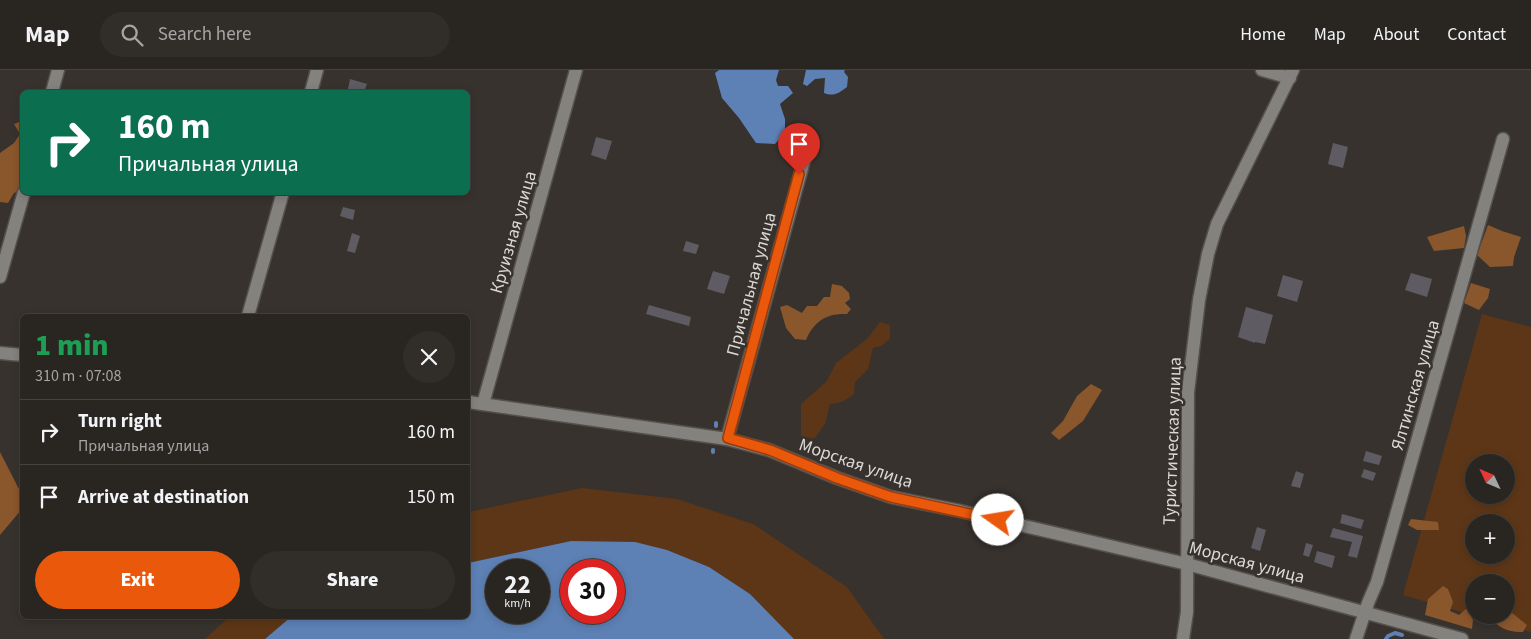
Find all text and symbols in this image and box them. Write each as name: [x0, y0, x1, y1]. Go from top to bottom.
search box: [100, 12, 450, 57]
text: Map: [25, 17, 70, 52]
icon: search: [118, 21, 146, 49]
text: Search here: [158, 21, 251, 48]
text: Home: [1240, 22, 1286, 47]
text: Map: [1314, 22, 1346, 47]
text: About: [1374, 22, 1419, 47]
text: Contact: [1447, 22, 1506, 47]
text: 160 m: [118, 102, 210, 152]
icon: right: [35, 110, 100, 175]
pin: [778, 123, 820, 174]
icon: arrive: [785, 130, 813, 158]
text: Причальная улица: [118, 148, 299, 180]
street label: Круизная улица: [484, 168, 543, 296]
street label: Причальная улица: [720, 210, 783, 359]
street label: Ялтинская улица: [1385, 317, 1446, 453]
text: 1 min: [35, 324, 109, 367]
button: close: [403, 331, 455, 383]
street label: Туристическая улица: [1157, 356, 1188, 526]
text: 310 m · 07:08: [35, 365, 122, 387]
text: Turn right: [78, 408, 162, 435]
icon: right: [35, 418, 63, 446]
text: 160 m: [407, 419, 455, 446]
street label: Морская улица: [796, 432, 916, 495]
text: Причальная улица: [78, 435, 209, 457]
north arrow: [1465, 454, 1515, 504]
map controls: [1465, 454, 1515, 624]
icon: arrive: [35, 483, 63, 511]
text: Arrive at destination: [78, 484, 249, 511]
text: 150 m: [407, 484, 455, 511]
position arrow: [971, 493, 1023, 545]
button: +: [1465, 514, 1515, 564]
street label: Морская улица: [1186, 535, 1308, 590]
button: Exit: [35, 551, 240, 609]
button: Share: [250, 551, 455, 609]
speed limit sign: 30: [560, 559, 625, 624]
text: 22: [504, 567, 531, 603]
button: −: [1465, 574, 1515, 624]
text: km/h: [504, 595, 531, 612]

